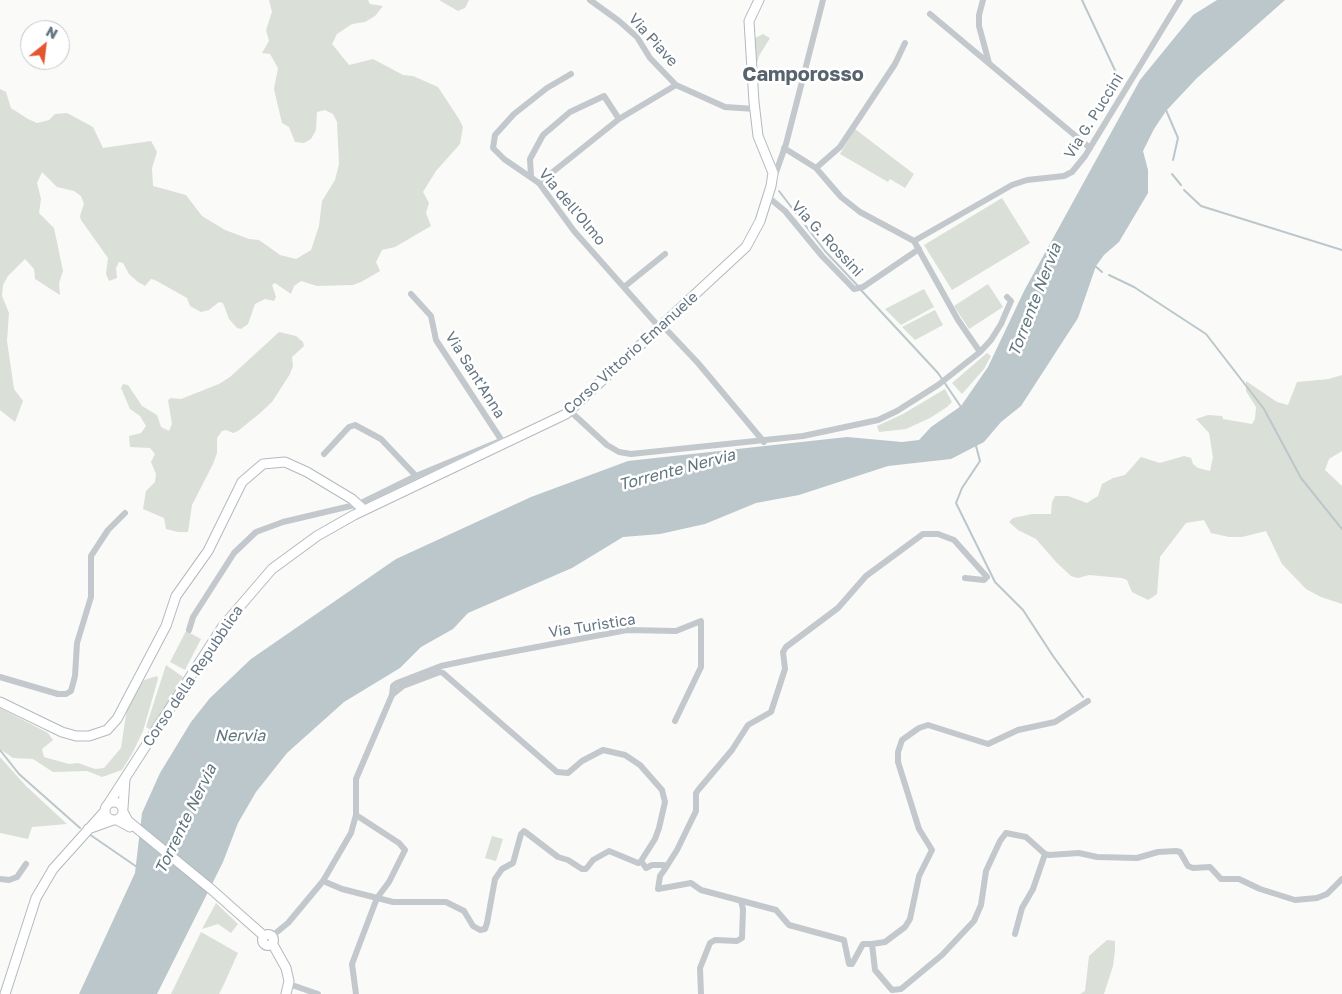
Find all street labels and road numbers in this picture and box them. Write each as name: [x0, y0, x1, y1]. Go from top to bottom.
street label: Via Piave: [625, 10, 681, 70]
street label: Via G. Puccini: [1061, 70, 1127, 162]
street label: Via dell'Olmo: [535, 165, 609, 249]
street label: Via G. Rossini: [787, 197, 867, 281]
street label: Corso Vittorio Emanuele: [560, 288, 702, 418]
street label: Via Sant'Anna: [441, 328, 509, 422]
street label: Corso della Repubblica: [139, 602, 247, 750]
street label: Via Turistica: [547, 610, 637, 642]

